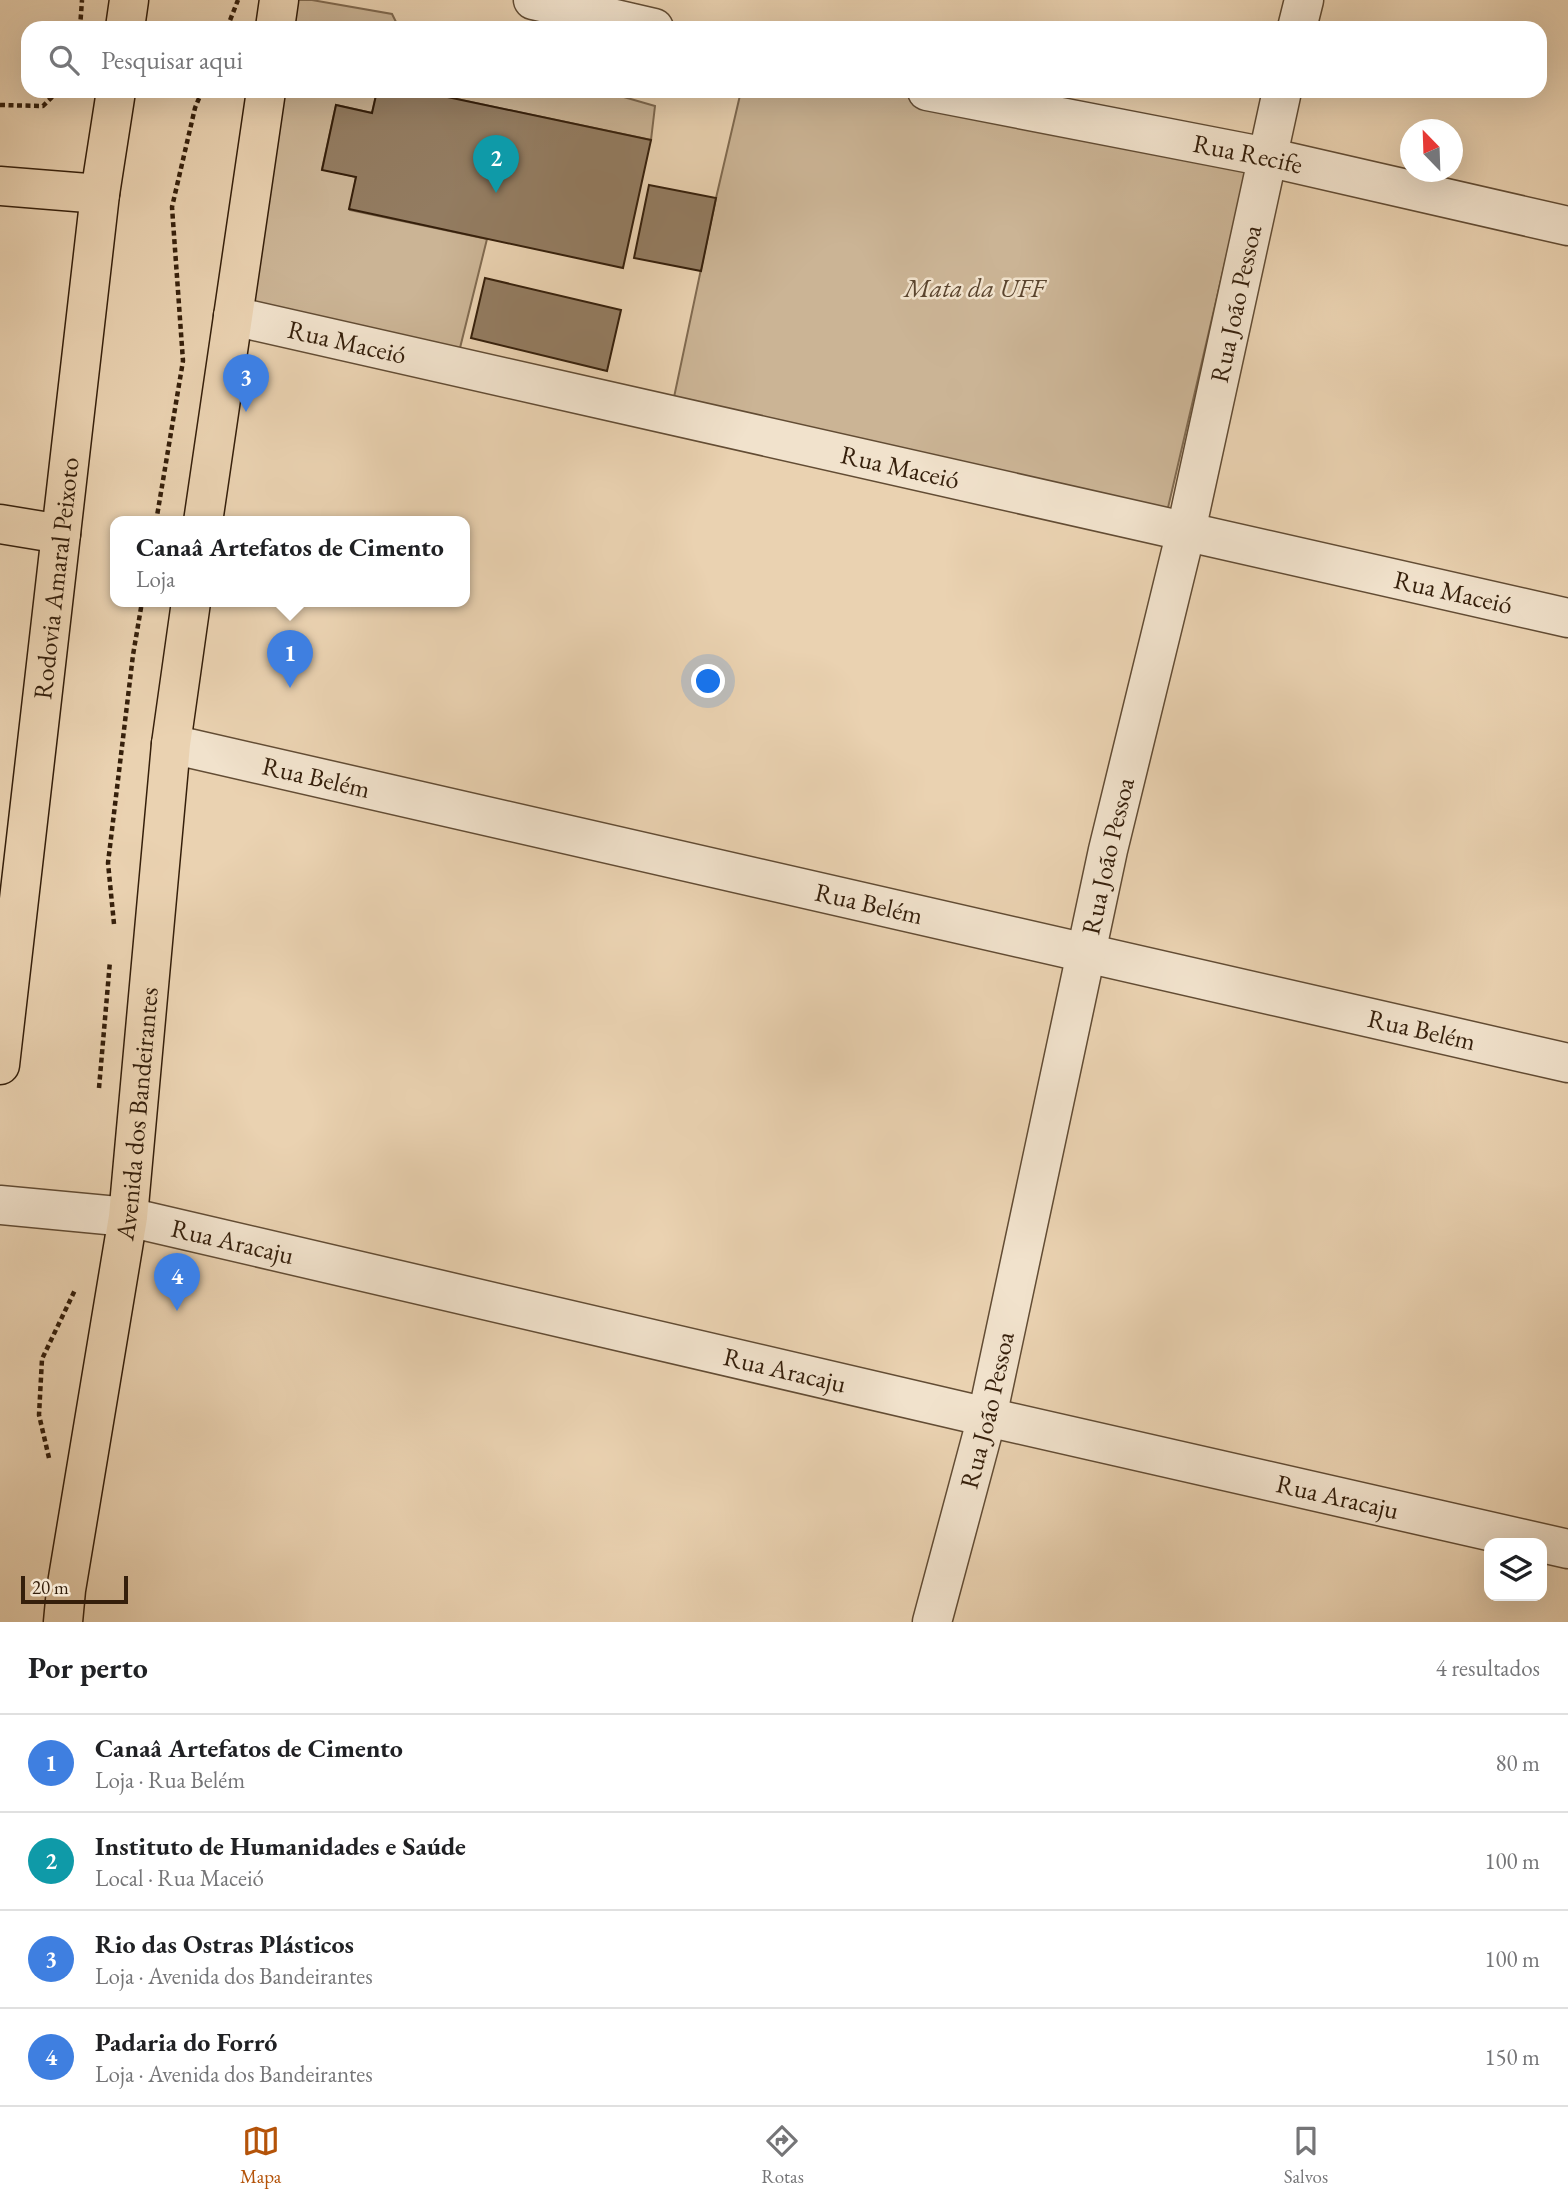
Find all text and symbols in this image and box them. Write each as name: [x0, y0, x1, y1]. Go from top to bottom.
search box: [21, 21, 1547, 98]
icon: search: [45, 41, 83, 79]
text: Pesquisar aqui: [101, 43, 243, 77]
north arrow: [1400, 119, 1463, 182]
street label: Rua Recife: [1190, 126, 1306, 182]
pin: 2: [473, 135, 519, 193]
street label: Rua João Pessoa: [1202, 221, 1269, 386]
park label: Mata da UFF: [902, 271, 1048, 305]
street label: Rua Maceió: [285, 312, 410, 372]
pin: 3: [223, 354, 269, 412]
street label: Rua Maceió: [838, 437, 963, 497]
street label: Rodovia Amaral Peixoto: [25, 455, 87, 701]
popup: [110, 516, 470, 607]
text: Canaâ Artefatos de Cimento: [136, 530, 444, 564]
street label: Rua Maceió: [1391, 562, 1516, 622]
text: Loja: [136, 564, 175, 594]
pin: 1: [267, 630, 313, 688]
your location: [691, 664, 725, 698]
street label: Rua Belém: [259, 748, 374, 806]
street label: Rua João Pessoa: [1073, 773, 1142, 938]
street label: Rua Belém: [812, 875, 926, 932]
street label: Avenida dos Bandeirantes: [107, 986, 166, 1244]
street label: Rua Belém: [1364, 1001, 1479, 1058]
street label: Rua Aracaju: [168, 1211, 298, 1272]
pin: 4: [154, 1253, 200, 1311]
street label: Rua João Pessoa: [952, 1328, 1022, 1492]
street label: Rua Aracaju: [720, 1339, 850, 1401]
street label: Rua Aracaju: [1273, 1466, 1402, 1527]
map controls: [1484, 1538, 1547, 1601]
button: layers: [1484, 1538, 1547, 1601]
scale bar: [21, 1573, 128, 1605]
text: 20 m: [32, 1575, 69, 1600]
text: Por perto: [28, 1648, 148, 1687]
text: 4 resultados: [1436, 1653, 1540, 1683]
text: Canaâ Artefatos de Cimento: [95, 1731, 403, 1765]
text: 1: [45, 1748, 57, 1778]
text: 80 m: [1495, 1748, 1540, 1778]
text: Loja · Rua Belém: [95, 1765, 245, 1795]
text: Instituto de Humanidades e Saúde: [95, 1829, 466, 1863]
text: 2: [45, 1846, 57, 1876]
text: 100 m: [1484, 1846, 1540, 1876]
text: Local · Rua Maceió: [95, 1863, 264, 1893]
text: Rio das Ostras Plásticos: [95, 1927, 354, 1961]
text: 3: [45, 1944, 57, 1974]
text: 100 m: [1484, 1944, 1540, 1974]
text: Loja · Avenida dos Bandeirantes: [95, 1961, 373, 1991]
text: Padaria do Forró: [95, 2025, 277, 2059]
text: 4: [45, 2042, 57, 2072]
text: 150 m: [1484, 2042, 1540, 2072]
text: Loja · Avenida dos Bandeirantes: [95, 2059, 373, 2089]
tab: Mapa: [240, 2122, 281, 2189]
tab: Rotas: [761, 2122, 804, 2189]
tab: Salvos: [1284, 2122, 1328, 2189]

